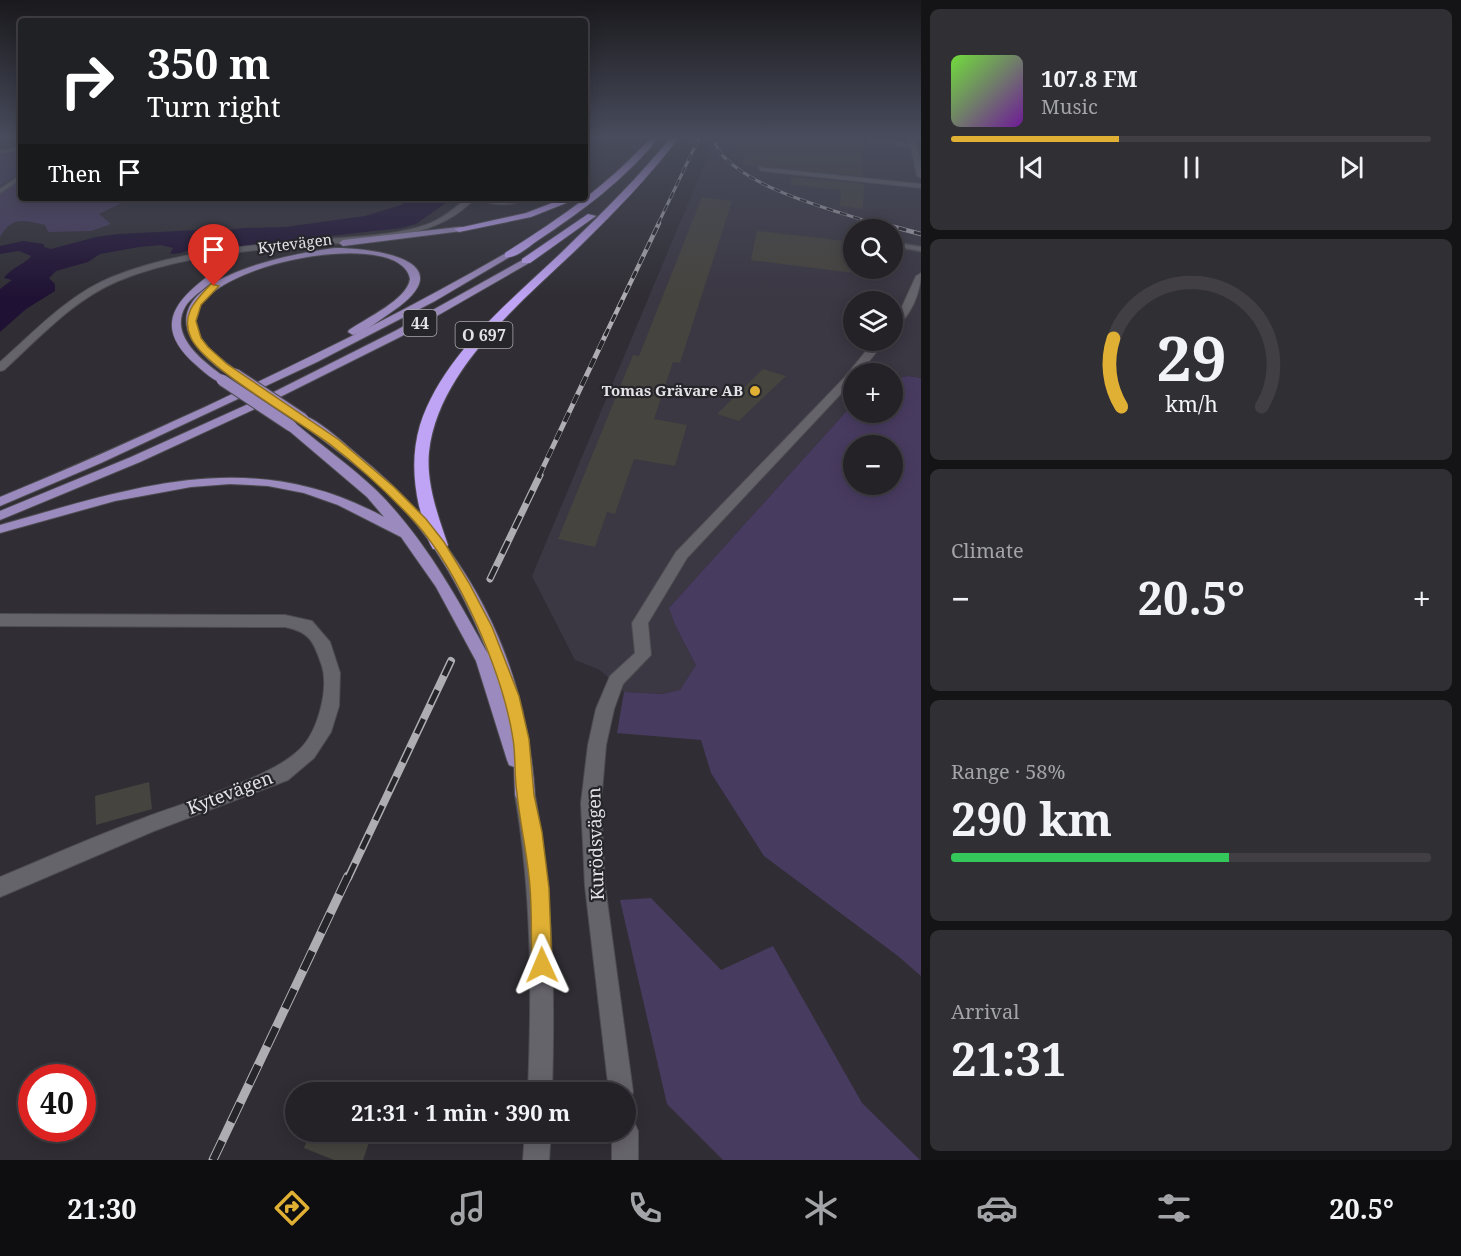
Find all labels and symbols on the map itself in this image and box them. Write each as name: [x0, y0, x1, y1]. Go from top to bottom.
pin: [188, 224, 239, 286]
street label: Kytevägen: [257, 228, 334, 257]
road number: 44: [404, 310, 436, 336]
road number: O 697: [456, 322, 512, 348]
place label: Tomas Grävare AB: [602, 380, 743, 400]
marker: Tomas Grävare AB: [748, 384, 762, 398]
street label: Kytevägen: [183, 765, 276, 819]
street label: Kurödsvägen: [581, 787, 609, 901]
position arrow: [510, 933, 574, 997]
speed limit sign: 40: [18, 1064, 96, 1142]

